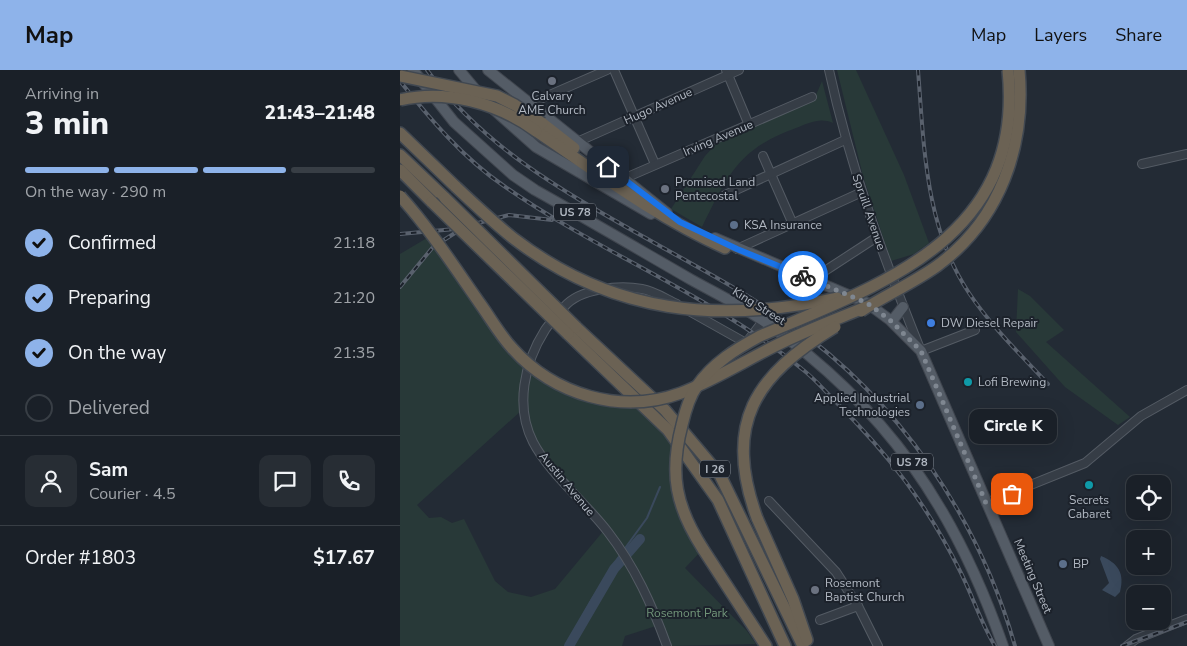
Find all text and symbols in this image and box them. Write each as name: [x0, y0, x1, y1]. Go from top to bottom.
text: Map: [25, 19, 73, 51]
text: Map: [971, 23, 1006, 47]
text: Layers: [1034, 23, 1087, 47]
text: Share: [1115, 23, 1162, 47]
marker: Calvary AME Church: [546, 75, 558, 87]
text: Arriving in: [25, 83, 99, 105]
street label: Hugo Avenue: [621, 84, 695, 128]
place label: Calvary AME Church: [518, 88, 586, 118]
text: 21:43–21:48: [264, 100, 375, 126]
text: 3 min: [25, 102, 109, 145]
street label: Irving Avenue: [681, 116, 755, 160]
pin: [587, 146, 629, 188]
icon: home: [594, 153, 622, 181]
street label: Spruill Avenue: [849, 172, 889, 252]
place label: Promised Land Pentecostal: [675, 174, 755, 204]
text: On the way · 290 m: [25, 181, 166, 203]
marker: Promised Land Pentecostal: [659, 183, 671, 195]
road number: US 78: [554, 204, 596, 220]
place label: KSA Insurance: [744, 217, 822, 233]
marker: KSA Insurance: [728, 219, 740, 231]
icon: check: [25, 229, 53, 257]
text: Confirmed: [68, 230, 156, 256]
text: 21:18: [333, 232, 375, 254]
courier: [778, 251, 828, 301]
icon: bike: [789, 262, 817, 290]
street label: King Street: [729, 283, 789, 329]
icon: check: [25, 284, 53, 312]
text: Preparing: [68, 285, 151, 311]
text: 21:20: [333, 287, 375, 309]
place label: DW Diesel Repair: [941, 315, 1038, 331]
marker: DW Diesel Repair: [925, 317, 937, 329]
icon: check: [25, 339, 53, 367]
text: On the way: [68, 340, 166, 366]
text: 21:35: [333, 342, 375, 364]
place label: Lofi Brewing: [978, 374, 1046, 390]
marker: Lofi Brewing: [962, 376, 974, 388]
place label: Applied Industrial Technologies: [814, 390, 910, 420]
text: Delivered: [68, 395, 150, 421]
marker: Applied Industrial Technologies: [914, 399, 926, 411]
callout: Circle K: [968, 409, 1056, 444]
text: Circle K: [984, 415, 1042, 437]
street label: Austin Avenue: [536, 449, 598, 519]
road number: US 78: [891, 454, 933, 471]
button: person: [25, 455, 77, 507]
button: chat: [259, 455, 311, 507]
button: phone: [323, 455, 375, 507]
text: Sam: [89, 457, 128, 483]
road number: I 26: [700, 460, 730, 478]
pin: [991, 473, 1033, 515]
map controls: [1126, 475, 1171, 630]
button: locate: [1126, 475, 1171, 520]
marker: Secrets Cabaret: [1083, 479, 1095, 491]
icon: bag: [998, 480, 1026, 508]
text: Courier · 4.5: [89, 483, 175, 505]
place label: Secrets Cabaret: [1068, 492, 1111, 522]
button: +: [1126, 530, 1171, 575]
street label: Meeting Street: [1010, 536, 1056, 617]
text: Order #1803: [25, 545, 136, 571]
text: $17.67: [313, 545, 375, 571]
place label: BP: [1073, 556, 1089, 572]
marker: BP: [1057, 558, 1069, 570]
place label: Rosemont Baptist Church: [825, 575, 905, 605]
marker: Rosemont Baptist Church: [809, 584, 821, 596]
button: −: [1126, 585, 1171, 630]
park label: Rosemont Park: [646, 605, 729, 621]

